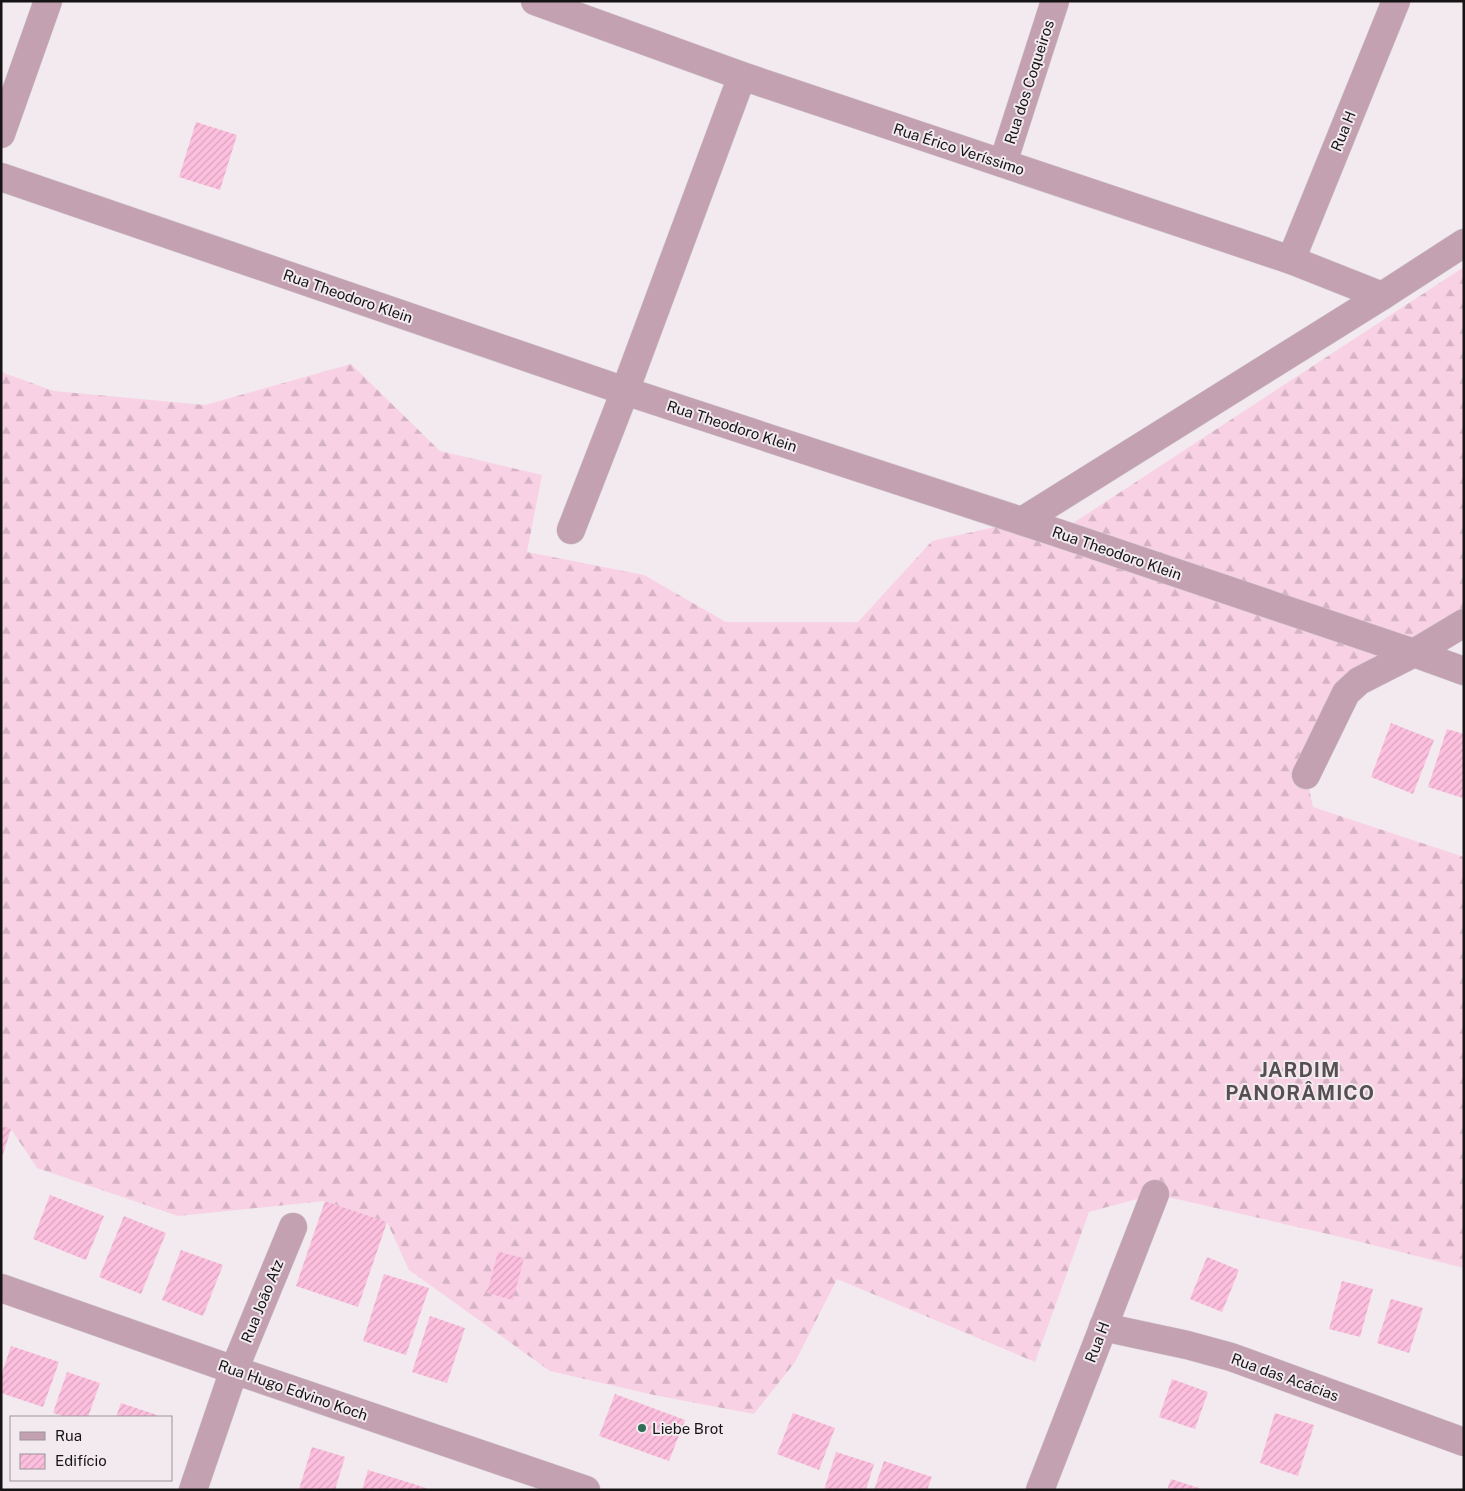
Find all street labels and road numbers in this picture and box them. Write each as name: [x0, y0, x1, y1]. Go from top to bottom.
street label: Rua dos Coqueiros: [1001, 18, 1057, 146]
street label: Rua H: [1327, 108, 1359, 154]
street label: Rua Érico Veríssimo: [891, 120, 1027, 178]
street label: Rua Theodoro Klein: [281, 266, 415, 326]
street label: Rua Theodoro Klein: [665, 397, 799, 455]
street label: Rua Theodoro Klein: [1050, 523, 1184, 583]
street label: Rua João Atz: [238, 1257, 286, 1345]
street label: Rua H: [1082, 1319, 1112, 1365]
street label: Rua das Acácias: [1229, 1350, 1341, 1404]
street label: Rua Hugo Edvino Koch: [216, 1356, 370, 1424]

